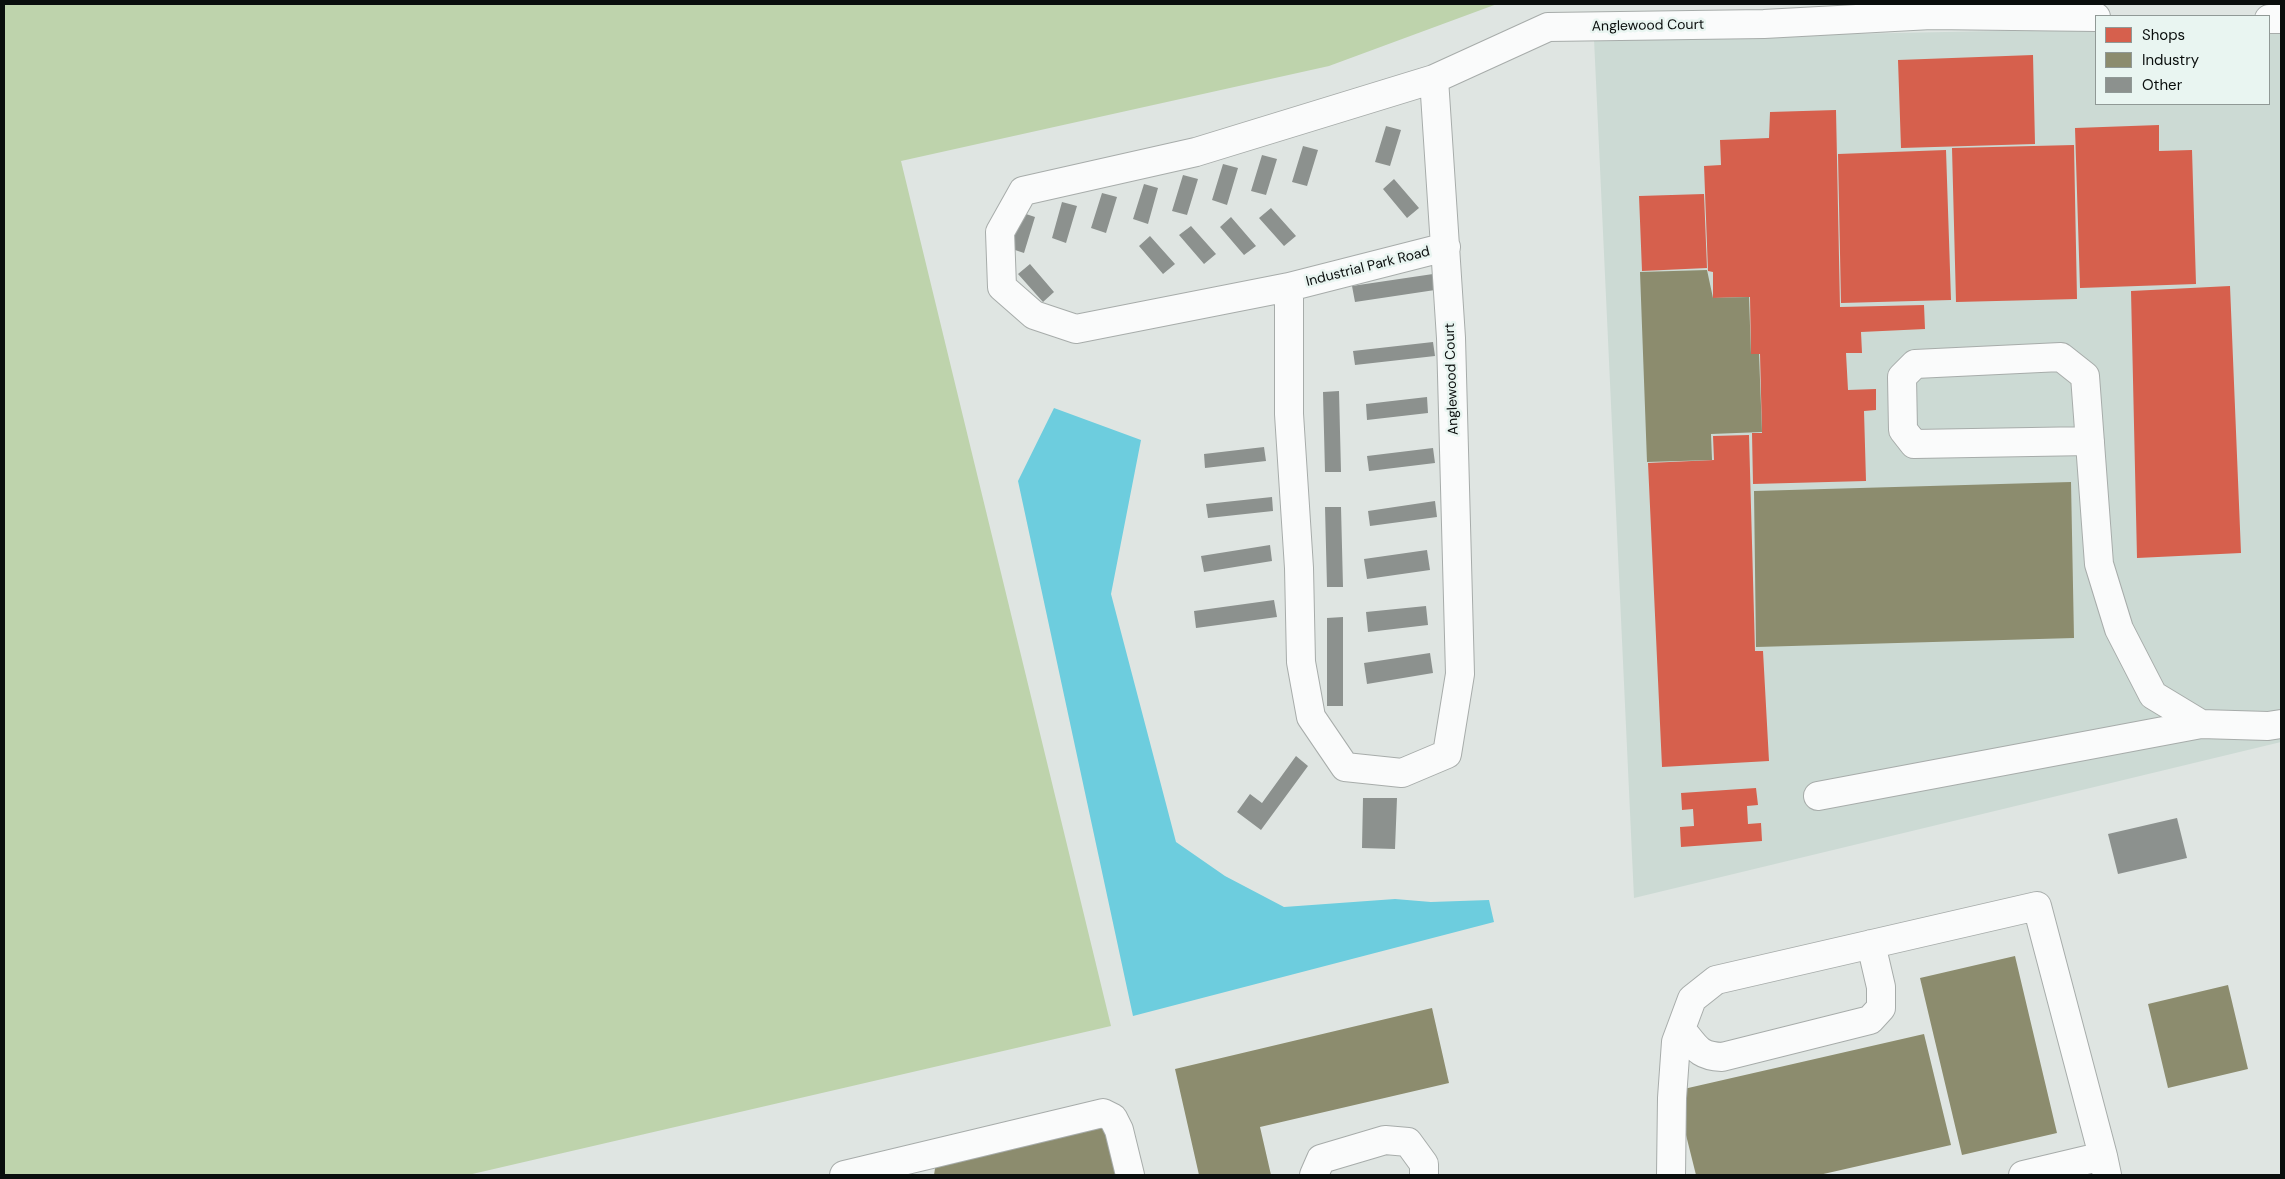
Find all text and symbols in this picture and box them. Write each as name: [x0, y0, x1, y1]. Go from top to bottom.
legend: [2095, 15, 2270, 105]
street label: Anglewood Court: [1592, 17, 1704, 35]
text: Shops: [2142, 25, 2185, 45]
text: Industry: [2142, 50, 2199, 70]
text: Other: [2142, 75, 2182, 95]
street label: Industrial Park Road: [1304, 243, 1432, 291]
street label: Anglewood Court: [1442, 322, 1462, 436]

